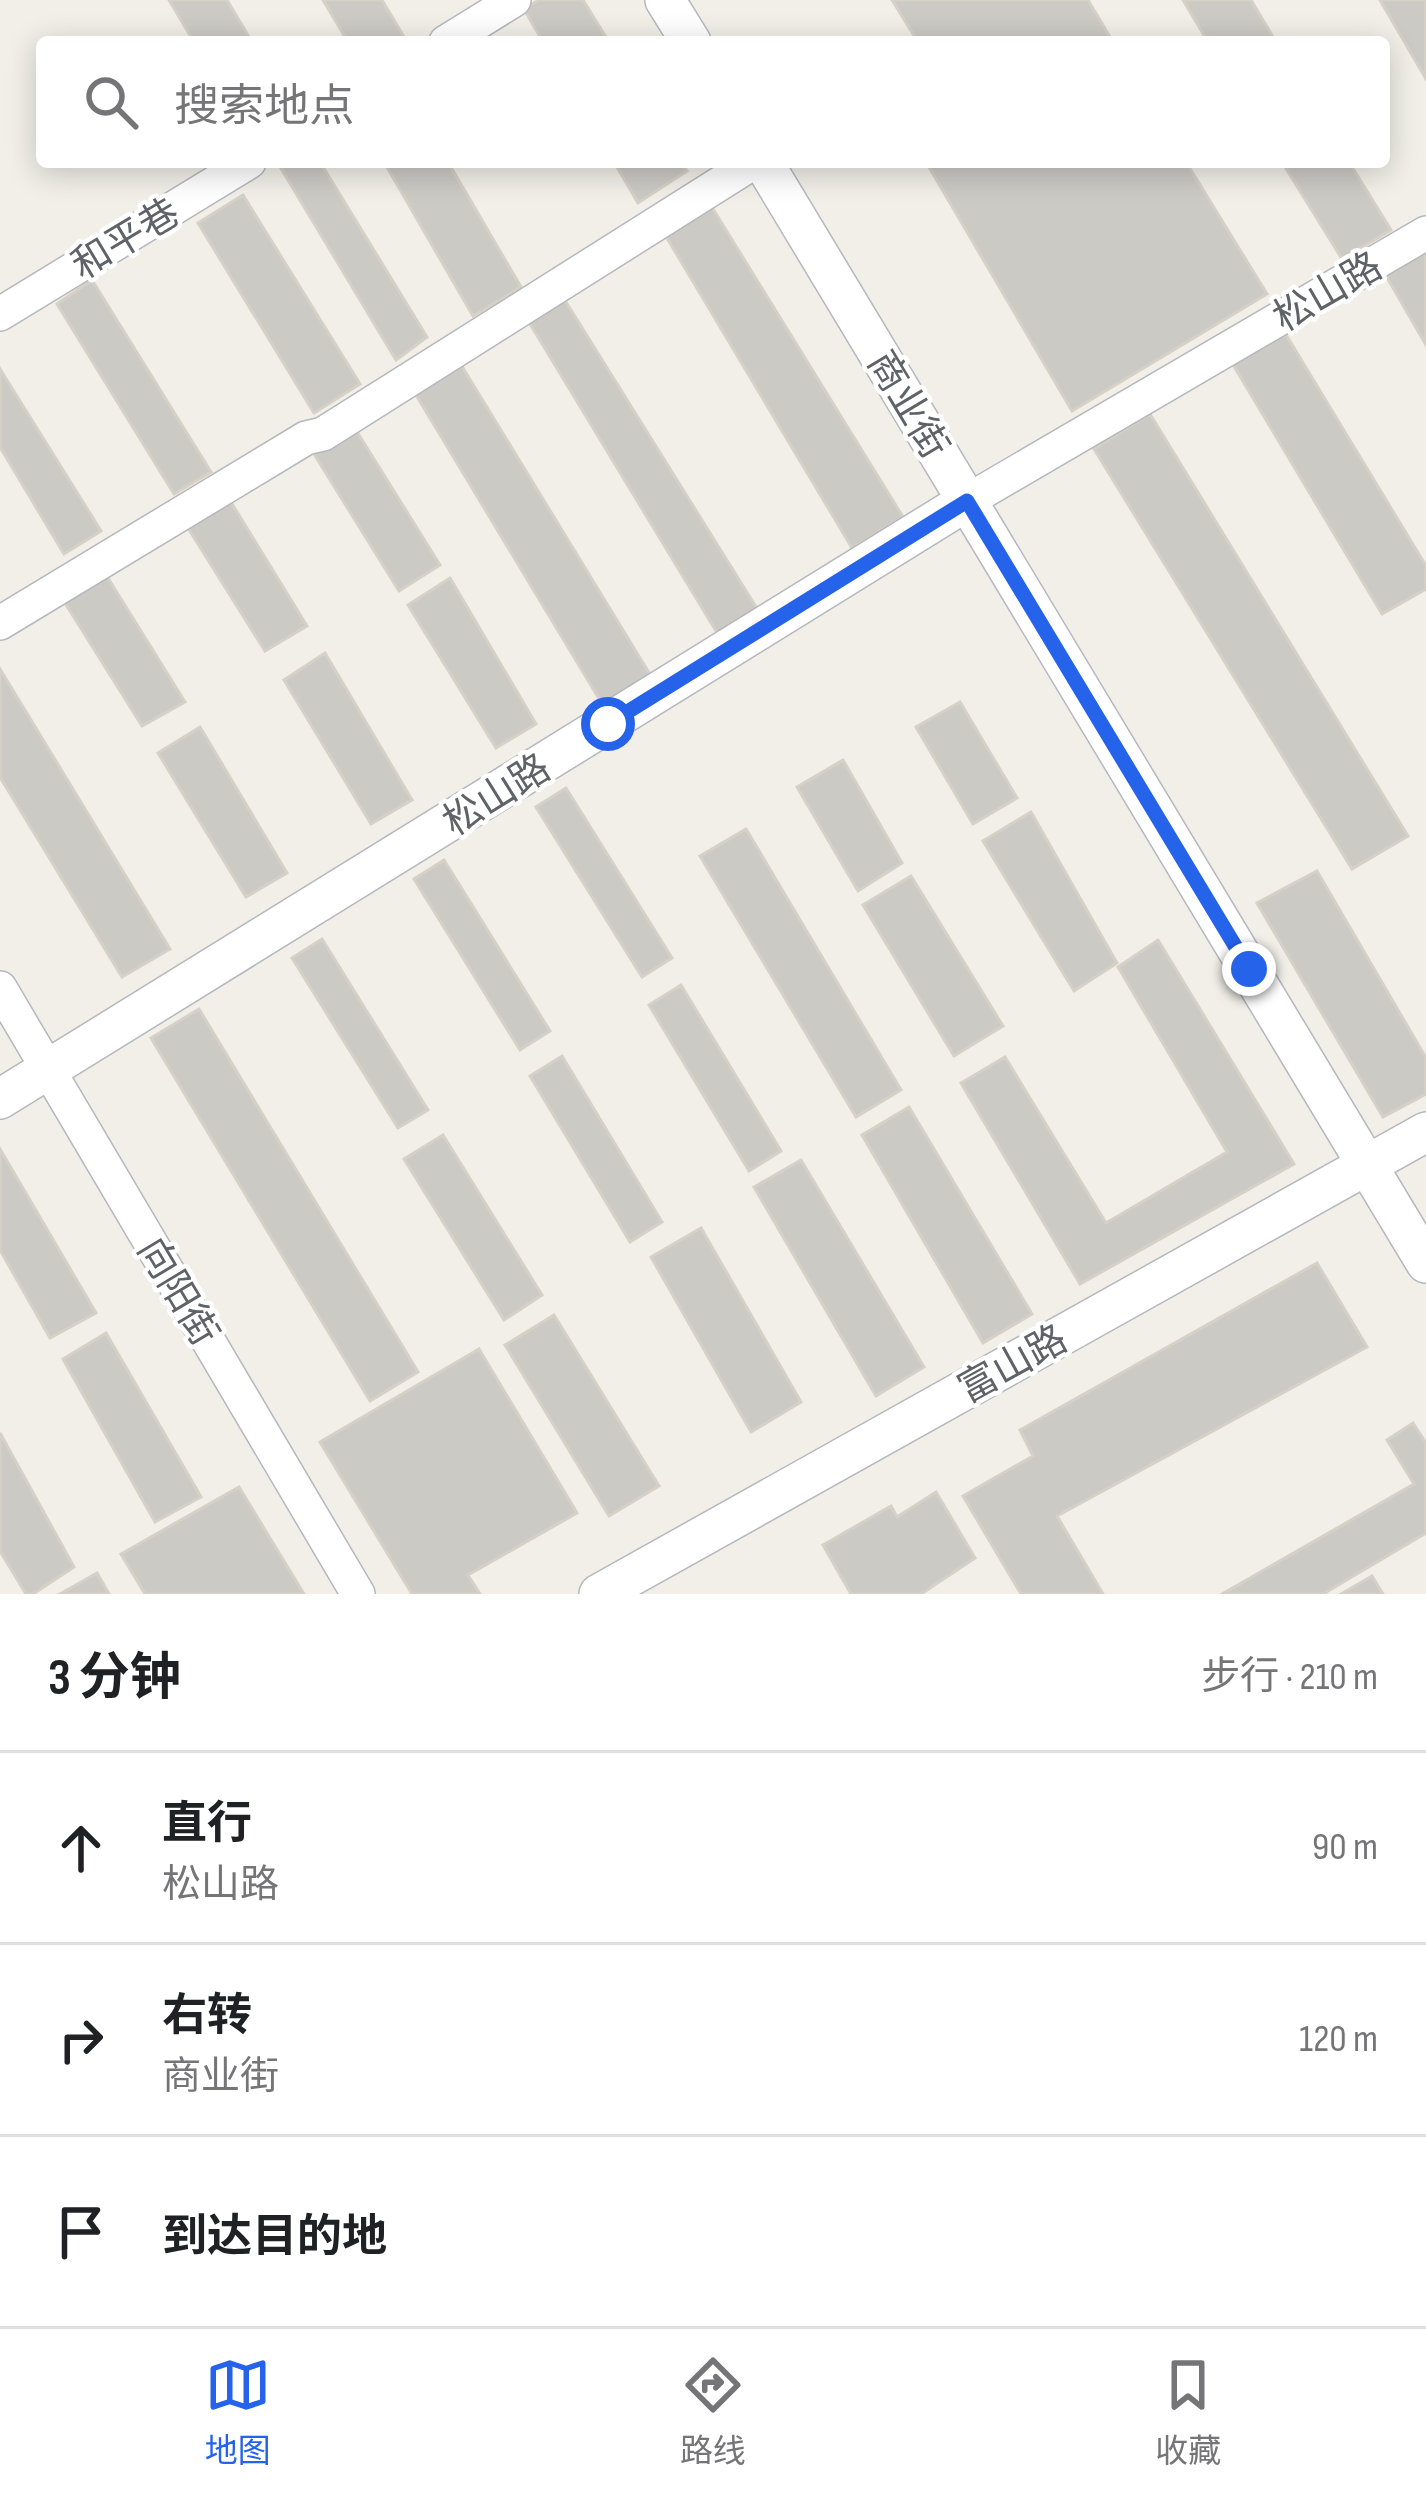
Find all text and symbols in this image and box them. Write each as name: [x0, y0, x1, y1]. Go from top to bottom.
search box: [36, 36, 1390, 168]
icon: search: [78, 69, 144, 135]
text: 搜索地点: [174, 80, 354, 135]
street label: 和平巷: [64, 190, 189, 290]
street label: 松山路: [1266, 244, 1391, 343]
street label: 商业街: [857, 343, 957, 468]
route start: [581, 697, 635, 751]
street label: 松山路: [435, 745, 559, 847]
route end: [1222, 942, 1276, 996]
street label: 向阳街: [127, 1230, 227, 1355]
street label: 富山路: [951, 1316, 1076, 1414]
text: 3 分钟: [48, 1648, 181, 1709]
text: 步行 · 210 m: [1201, 1654, 1378, 1701]
text: 直行: [162, 1797, 252, 1852]
icon: ahead: [48, 1815, 114, 1881]
text: 90 m: [1312, 1824, 1378, 1871]
text: 松山路: [162, 1862, 279, 1909]
text: 右转: [162, 1989, 252, 2044]
icon: right: [48, 2007, 114, 2073]
text: 120 m: [1299, 2016, 1378, 2063]
text: 商业街: [162, 2054, 279, 2101]
icon: arrive: [48, 2199, 114, 2265]
text: 到达目的地: [162, 2210, 387, 2265]
tab: 地图: [205, 2352, 271, 2472]
tab: 路线: [680, 2352, 746, 2472]
tab: 收藏: [1155, 2352, 1221, 2472]

